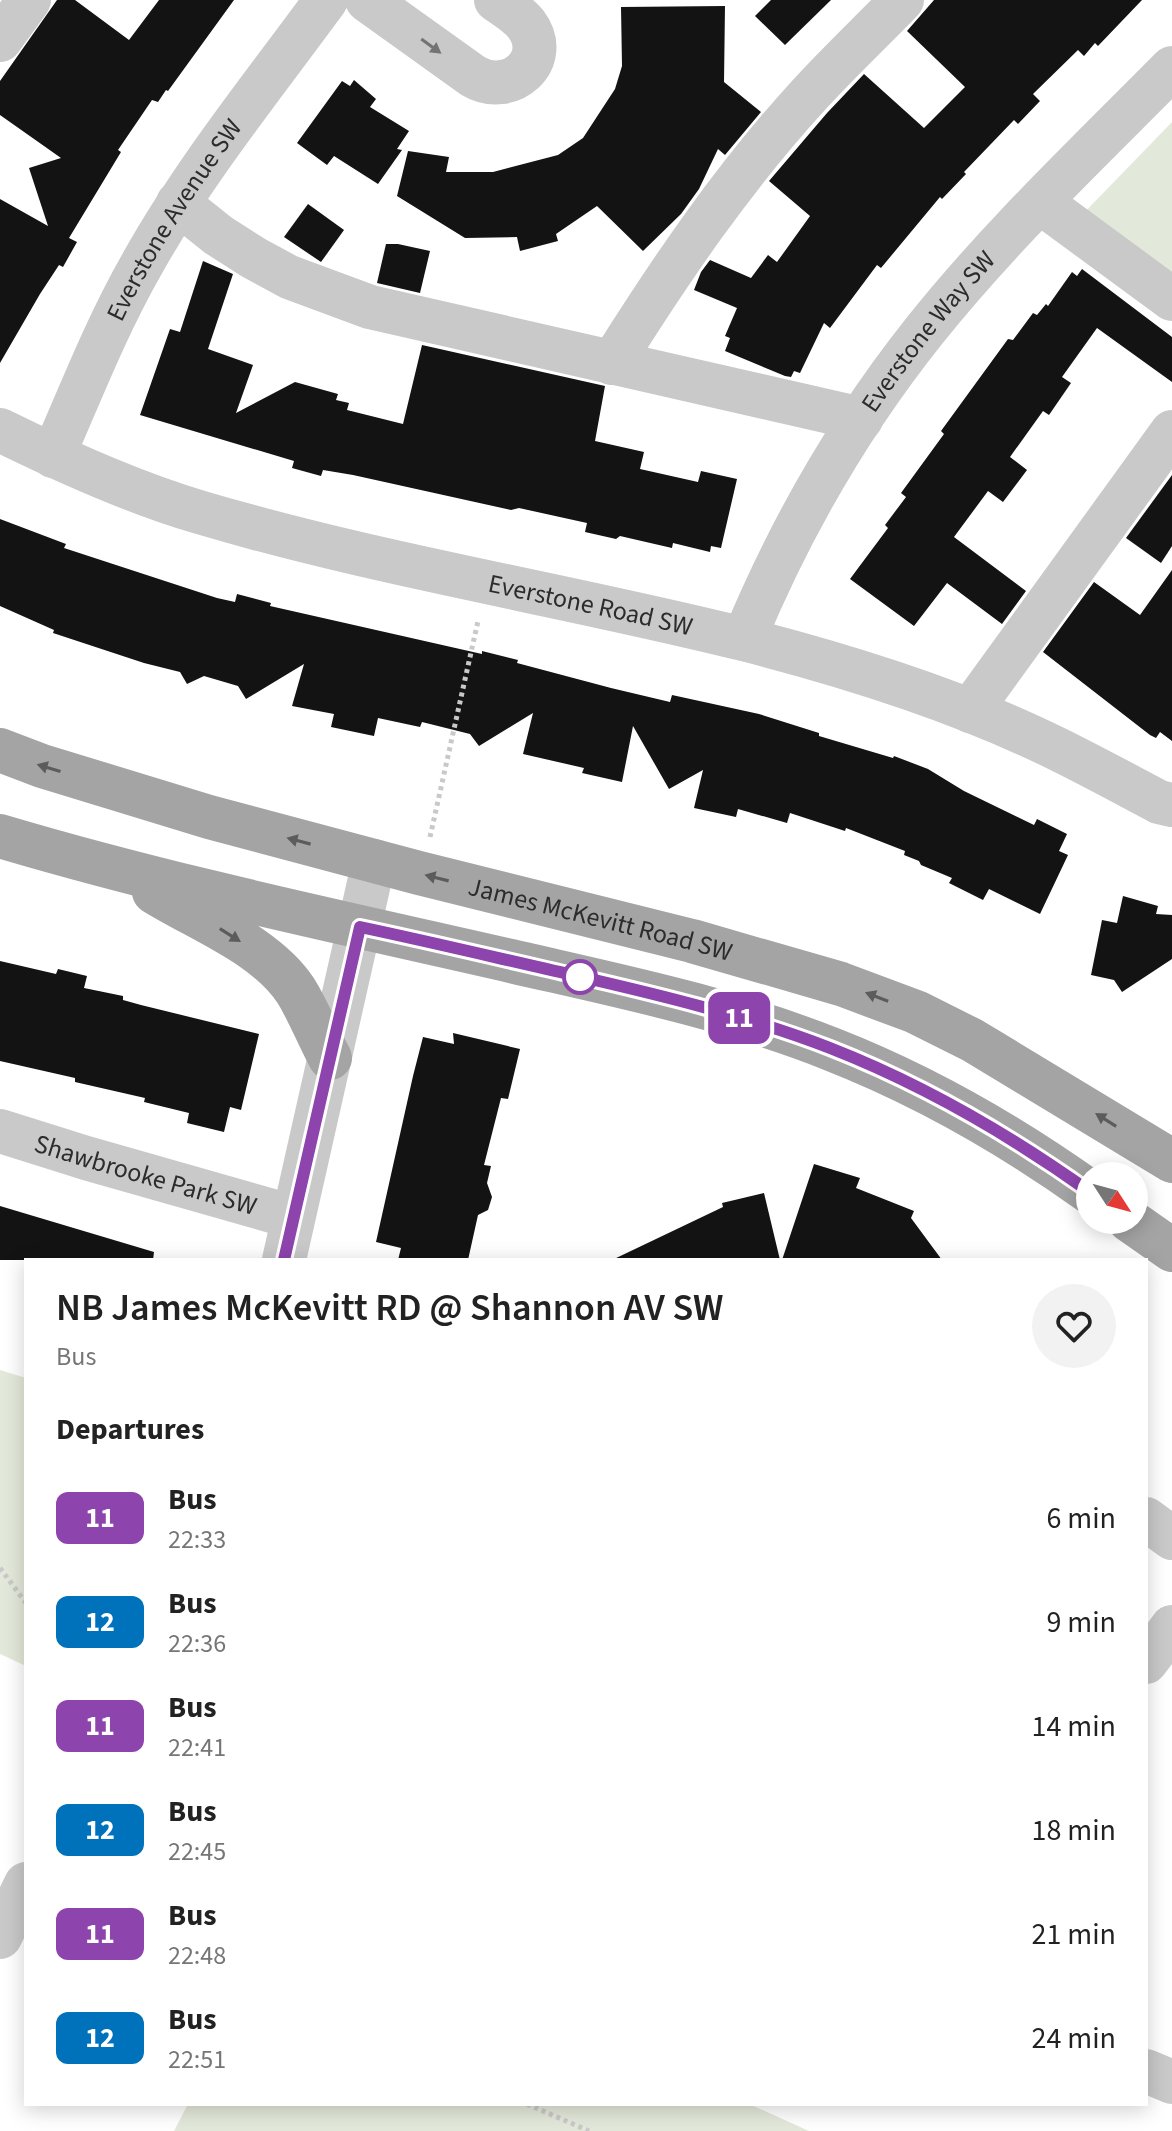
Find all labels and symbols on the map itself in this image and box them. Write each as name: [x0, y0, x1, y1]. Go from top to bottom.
one-way arrow: [420, 38, 441, 53]
street label: Everstone Avenue SW: [97, 111, 250, 327]
street label: Everstone Way SW: [852, 242, 1003, 419]
street label: Everstone Road SW: [485, 564, 696, 645]
one-way arrow: [37, 761, 61, 774]
one-way arrow: [286, 834, 311, 846]
street label: James McKevitt Road SW: [465, 868, 737, 970]
one-way arrow: [425, 871, 450, 883]
one-way arrow: [219, 928, 241, 942]
unlabelled marker: [563, 960, 597, 994]
one-way arrow: [865, 990, 889, 1003]
line badge: 11: [703, 992, 775, 1044]
one-way arrow: [1095, 1113, 1117, 1127]
street label: Shawbrooke Park SW: [30, 1124, 261, 1224]
north arrow: [1076, 1162, 1148, 1234]

